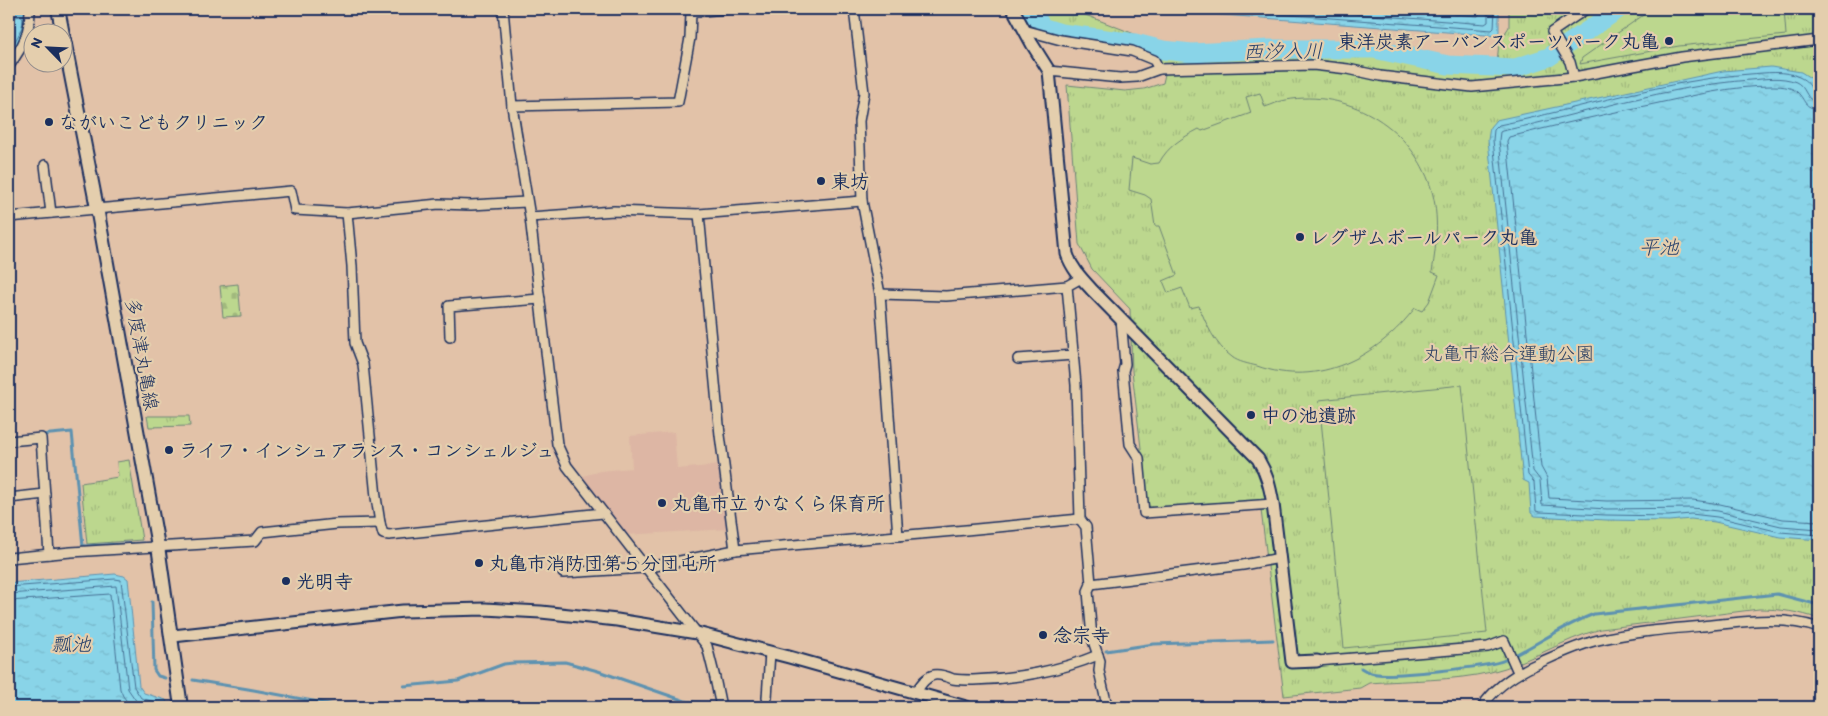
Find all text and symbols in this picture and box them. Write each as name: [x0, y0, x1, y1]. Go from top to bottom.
north arrow: [22, 22, 72, 72]
place label: 東洋炭素アーバンスポーツパーク丸亀: [1338, 30, 1659, 53]
text: N: [27, 35, 46, 51]
marker: 東洋炭素アーバンスポーツパーク丸亀: [1663, 35, 1675, 47]
water label: 西汐入川: [1243, 38, 1323, 64]
place label: ながいこどもクリニック: [59, 111, 268, 134]
marker: ながいこどもクリニック: [43, 116, 55, 128]
place label: 東坊: [831, 170, 869, 193]
marker: 東坊: [815, 175, 827, 187]
place label: レグザムボールパーク丸亀: [1310, 226, 1537, 249]
marker: レグザムボールパーク丸亀: [1294, 231, 1306, 243]
water label: 平池: [1639, 235, 1680, 259]
street label: 多度津丸亀線: [121, 296, 163, 412]
park label: 丸亀市総合運動公園: [1423, 342, 1595, 365]
place label: 中の池遺跡: [1261, 404, 1356, 427]
marker: 中の池遺跡: [1245, 409, 1257, 421]
place label: ライフ・インシュアランス・コンシェルジュ: [179, 439, 555, 462]
marker: ライフ・インシュアランス・コンシェルジュ: [163, 444, 175, 456]
place label: 丸亀市立 かなくら保育所: [672, 492, 885, 515]
marker: 丸亀市立 かなくら保育所: [656, 497, 668, 509]
place label: 丸亀市消防団第５分団屯所: [489, 552, 717, 575]
marker: 丸亀市消防団第５分団屯所: [473, 557, 485, 569]
place label: 光明寺: [296, 570, 353, 593]
marker: 光明寺: [280, 575, 292, 587]
place label: 念宗寺: [1053, 624, 1110, 647]
marker: 念宗寺: [1037, 629, 1049, 641]
water label: 瓢池: [51, 632, 92, 656]

